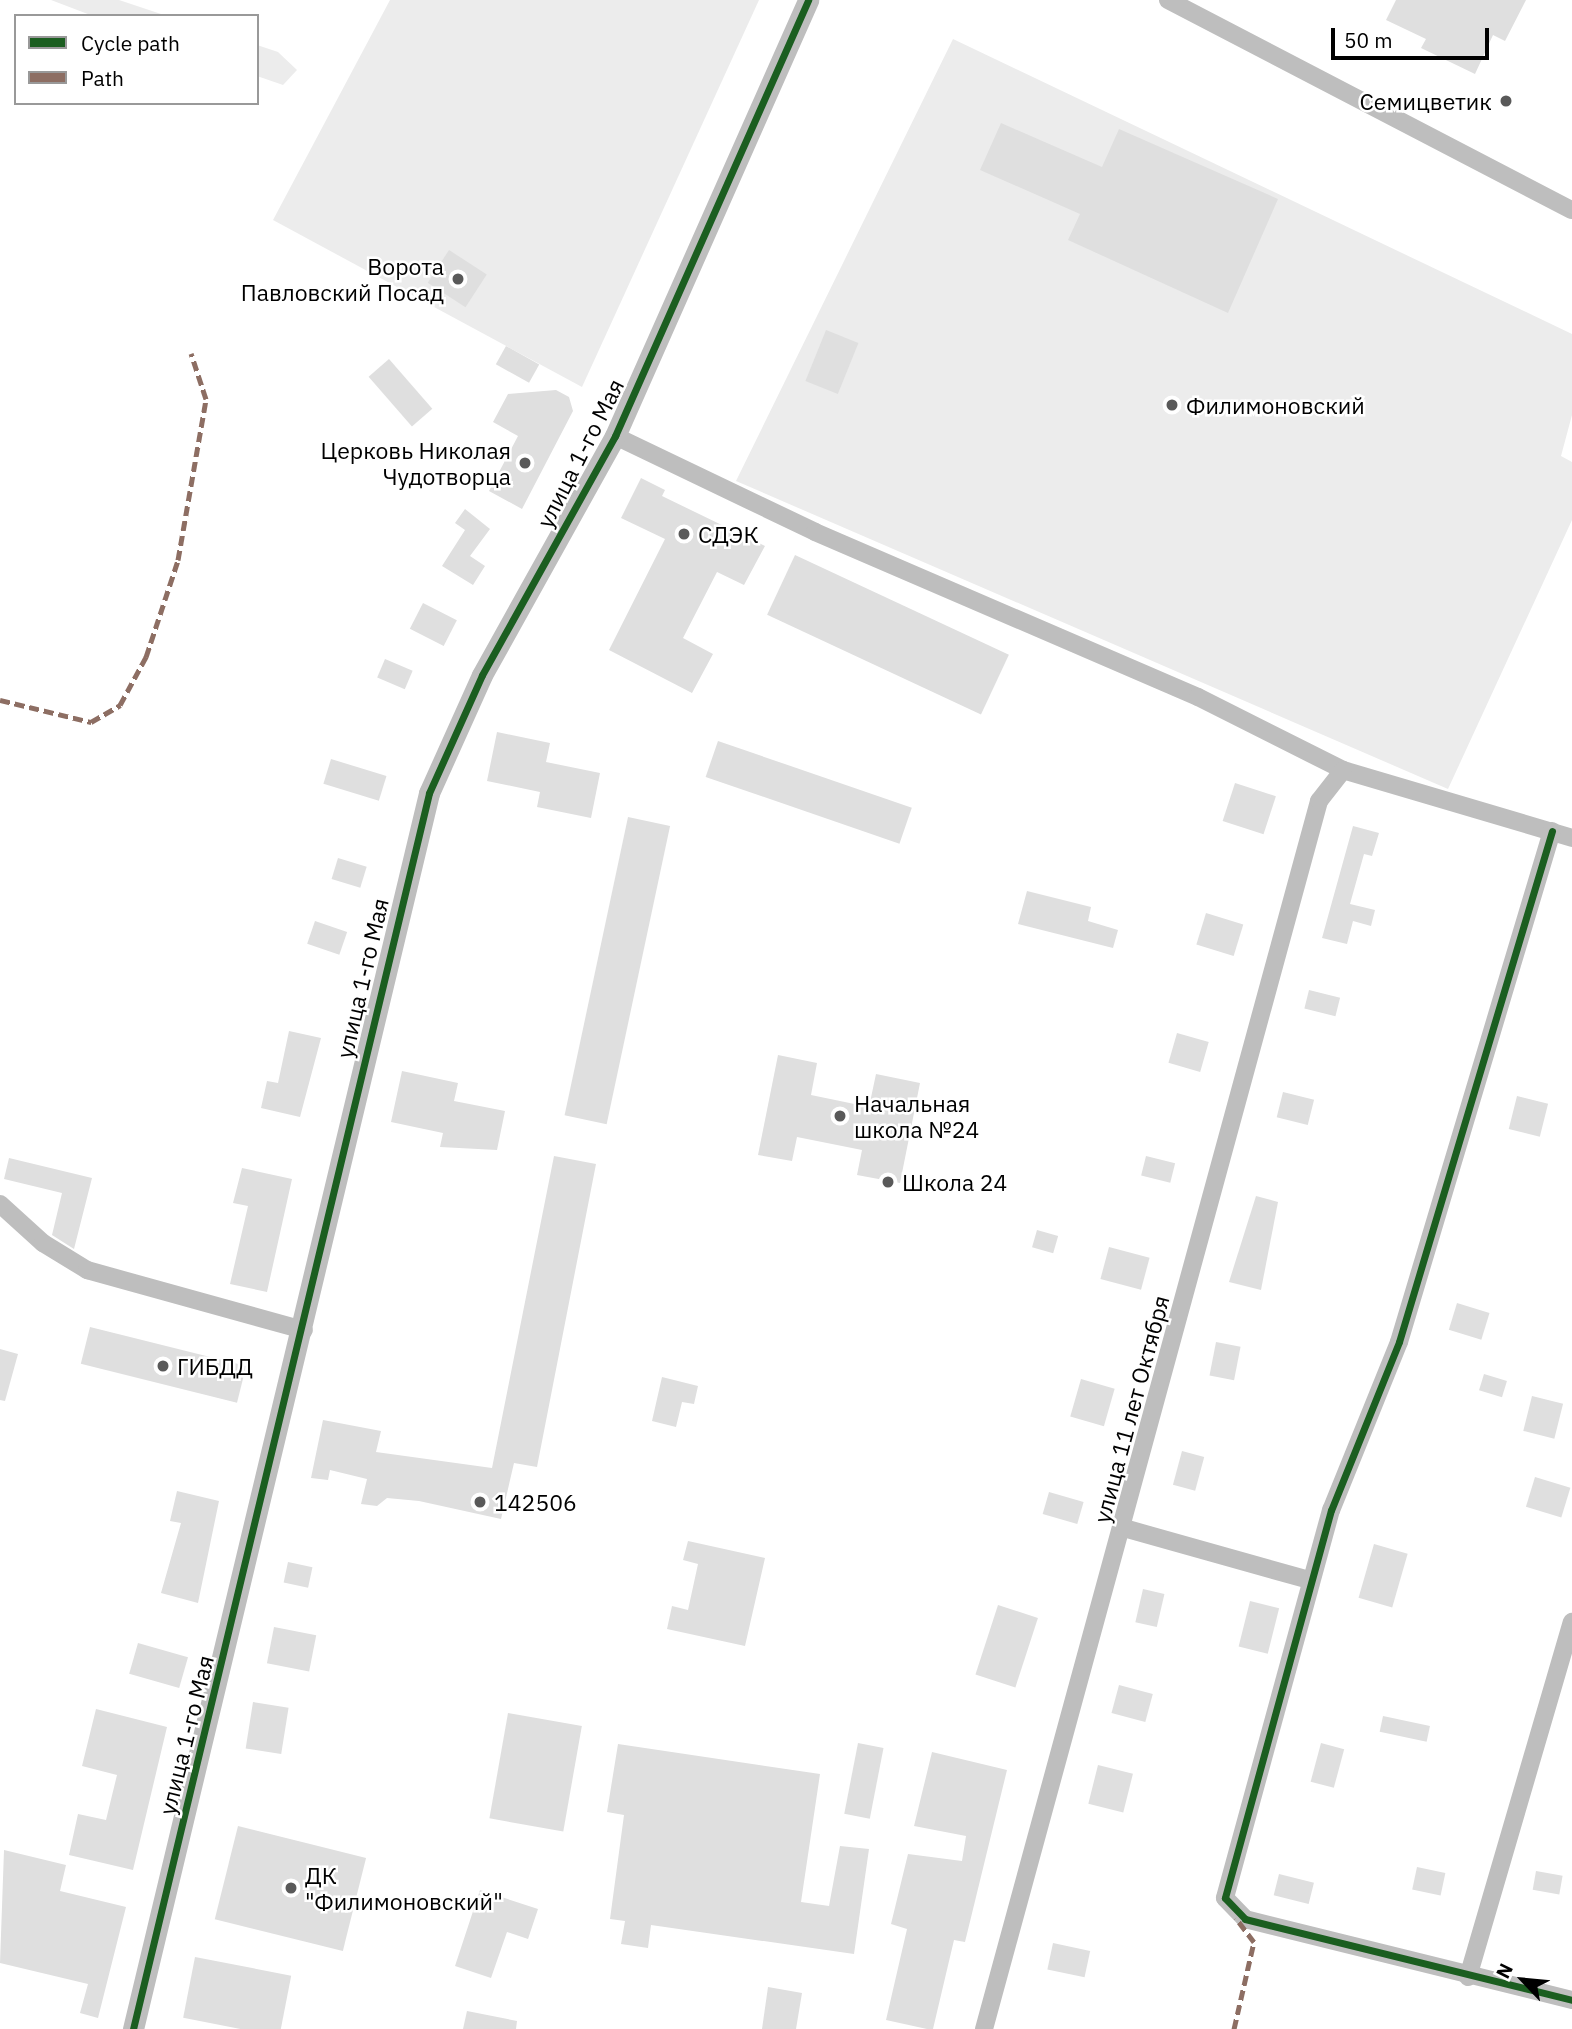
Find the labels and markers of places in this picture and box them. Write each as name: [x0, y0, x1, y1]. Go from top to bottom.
place label: Семицветик: [1360, 87, 1492, 115]
marker: Семицветик: [1498, 93, 1514, 109]
place label: Ворота Павловский Посад: [241, 252, 444, 306]
marker: Ворота Павловский Посад: [450, 271, 466, 287]
place label: Филимоновский: [1186, 391, 1365, 419]
marker: Филимоновский: [1164, 397, 1180, 413]
place label: Церковь Николая Чудотворца: [321, 436, 511, 490]
marker: Церковь Николая Чудотворца: [517, 455, 533, 471]
place label: СДЭК: [698, 520, 759, 548]
marker: СДЭК: [676, 526, 692, 542]
place label: Начальная школа №24: [854, 1089, 979, 1143]
marker: Начальная школа №24: [832, 1108, 848, 1124]
place label: Школа 24: [902, 1168, 1007, 1196]
marker: Школа 24: [880, 1174, 896, 1190]
place label: ГИБДД: [177, 1352, 253, 1380]
marker: ГИБДД: [155, 1358, 171, 1374]
place label: 142506: [494, 1488, 577, 1516]
marker: 142506: [472, 1494, 488, 1510]
place label: ДК "Филимоновский": [305, 1861, 503, 1915]
marker: ДК "Филимоновский": [283, 1880, 299, 1896]

